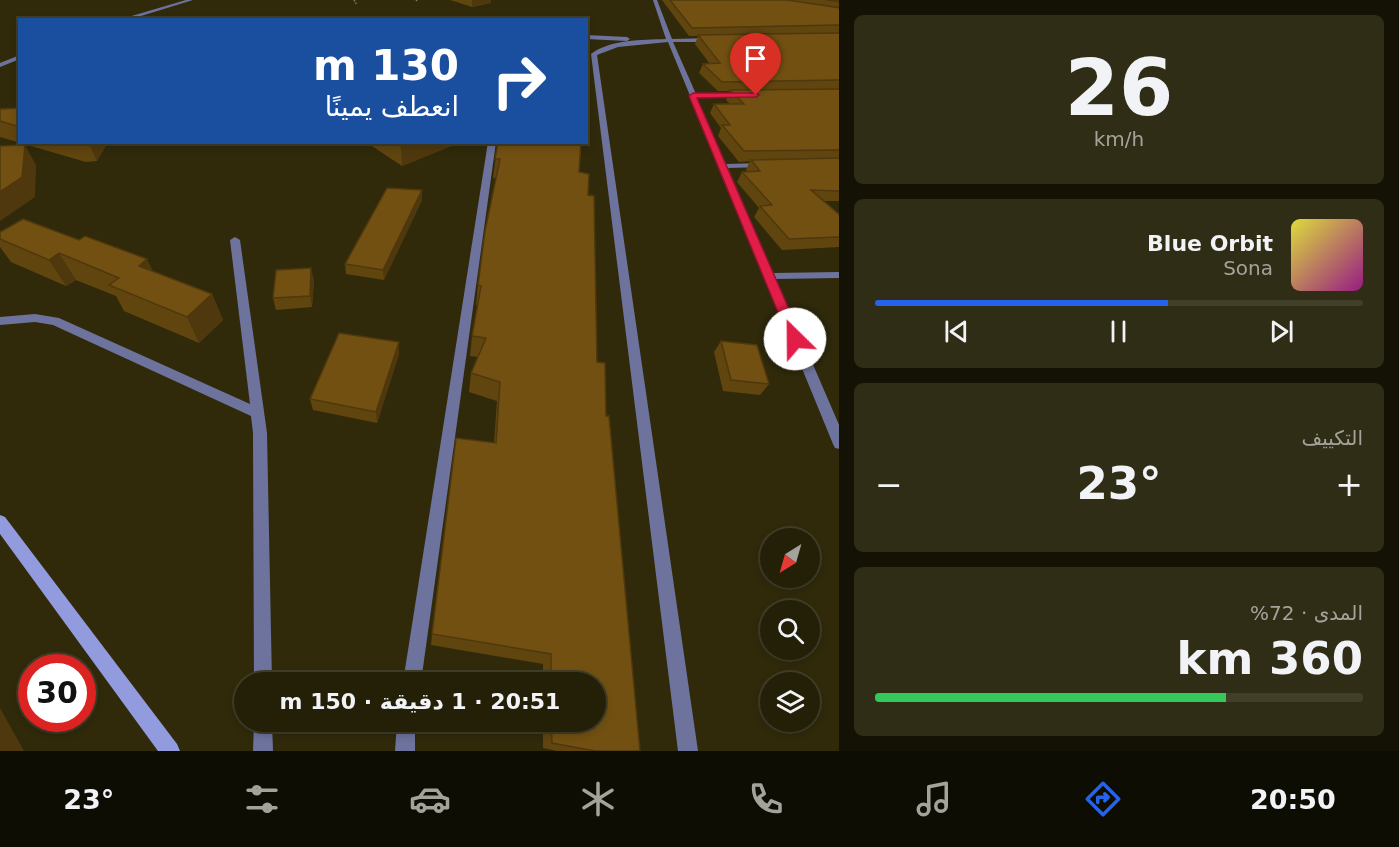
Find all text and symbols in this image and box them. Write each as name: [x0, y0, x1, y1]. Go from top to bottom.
pin: [730, 33, 781, 95]
text: 130 m: [313, 41, 459, 90]
icon: right: [480, 42, 558, 120]
icon: arrive: [739, 42, 772, 75]
text: 26: [1065, 43, 1173, 133]
text: انعطف يمينًا: [325, 91, 459, 122]
text: km/h: [1094, 127, 1144, 151]
text: Blue Orbit: [1147, 231, 1273, 256]
text: Sona: [1223, 256, 1273, 280]
position arrow: [763, 307, 827, 371]
icon: previous: [940, 315, 973, 348]
icon: pause: [1102, 315, 1135, 348]
icon: next: [1265, 315, 1298, 348]
text: التكييف: [1301, 426, 1363, 450]
text: 23°: [1076, 457, 1162, 510]
text: −: [875, 465, 903, 504]
text: +: [1335, 465, 1363, 504]
north arrow: [760, 528, 820, 588]
map controls: [760, 528, 820, 732]
button: search: [760, 600, 820, 660]
text: المدى · 72%: [1250, 601, 1363, 625]
text: 360 km: [1177, 632, 1363, 685]
speed limit sign: 30: [18, 654, 96, 732]
button: layers: [760, 672, 820, 732]
text: 20:51 · 1 دقيقة · 150 m: [280, 689, 560, 714]
icon: filters: [241, 778, 283, 820]
icon: car: [409, 778, 451, 820]
icon: climate: [577, 778, 619, 820]
icon: phone: [745, 778, 787, 820]
icon: music: [913, 778, 955, 820]
icon: directions: [1082, 778, 1124, 820]
text: 23°: [63, 784, 114, 815]
text: 20:50: [1250, 784, 1336, 815]

